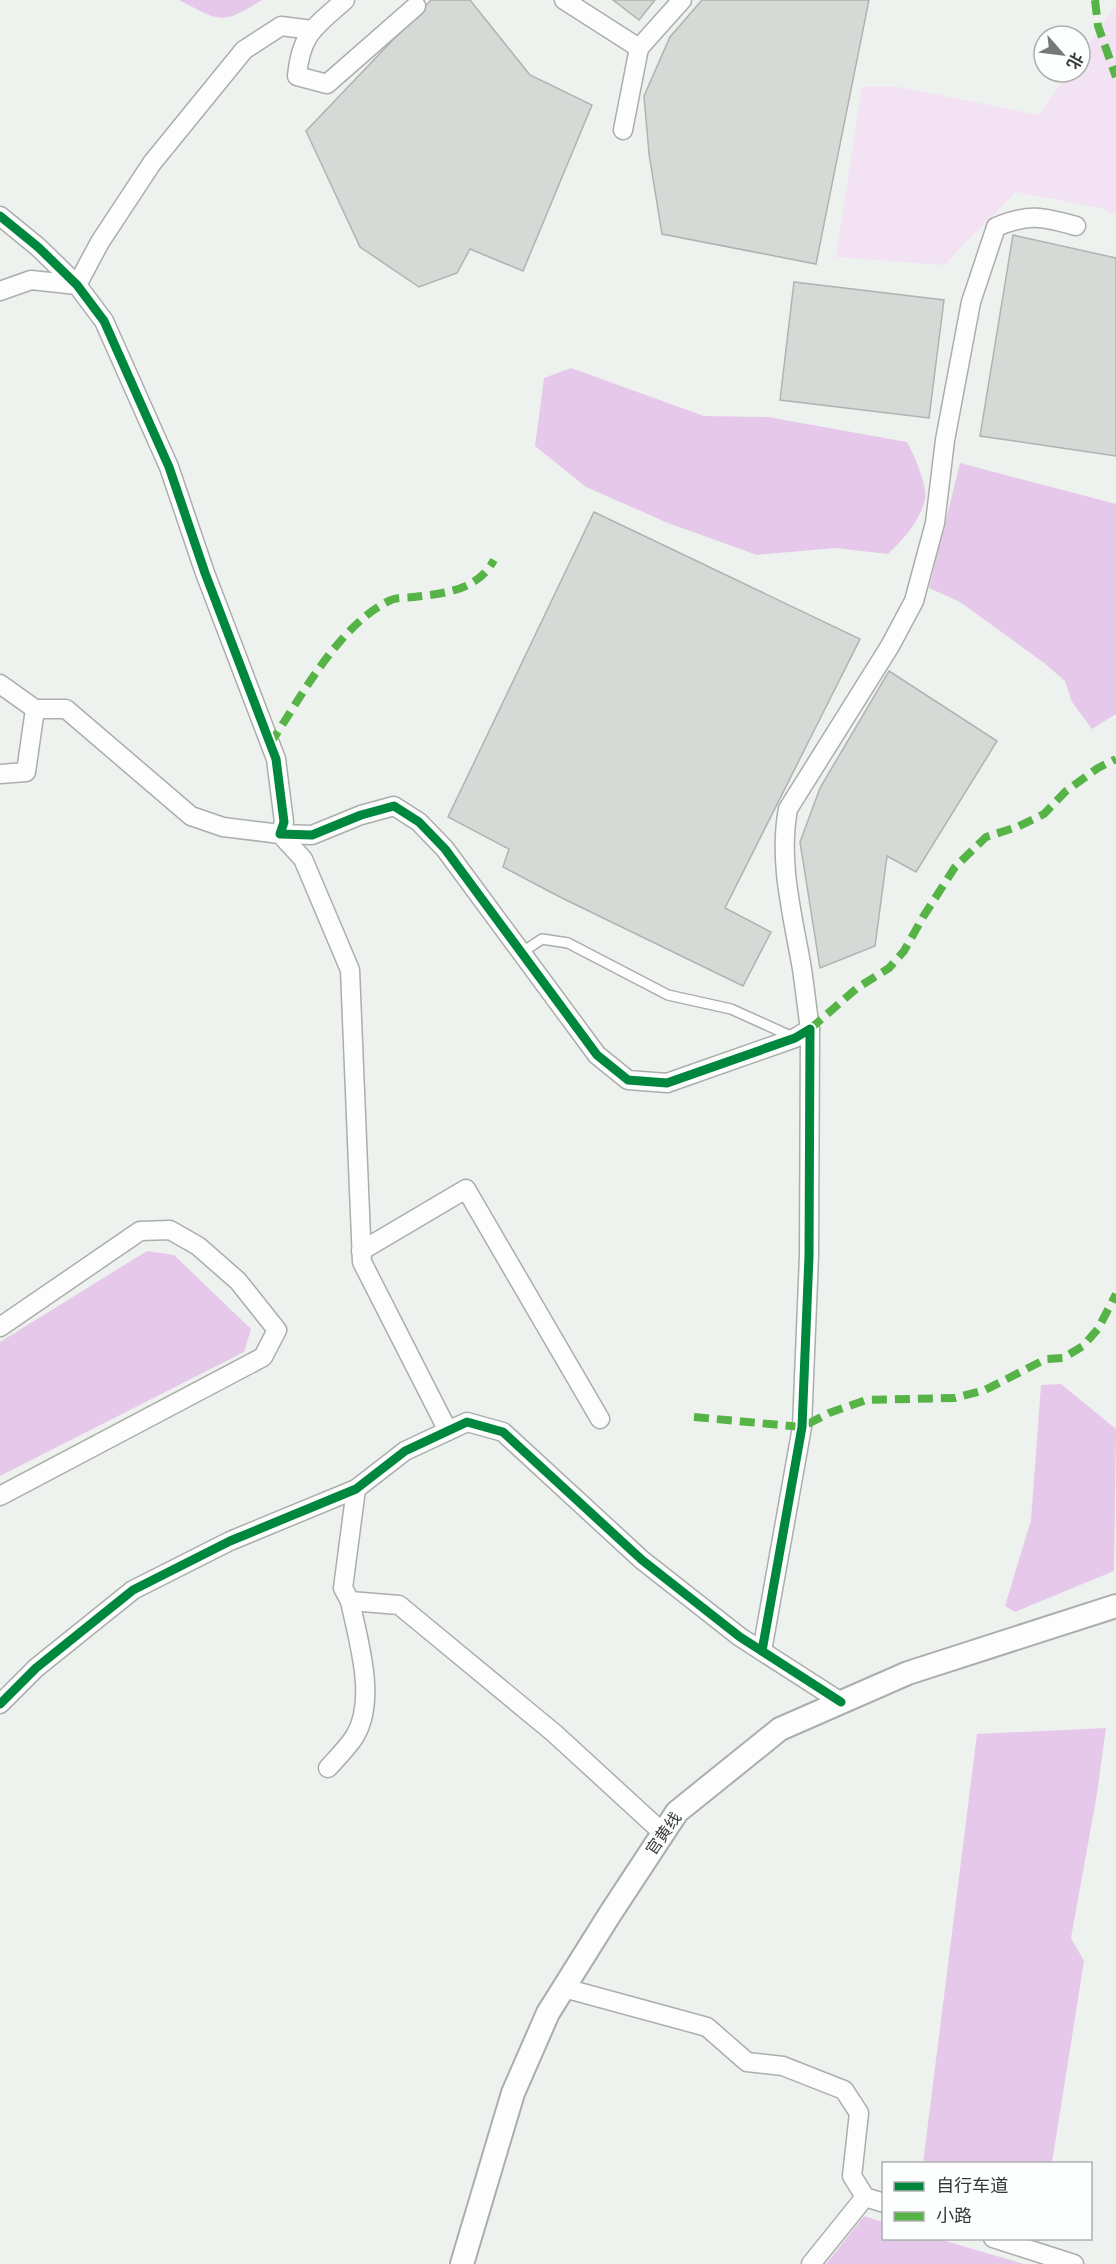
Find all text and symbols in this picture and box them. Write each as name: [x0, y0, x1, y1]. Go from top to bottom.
north arrow: [1032, 24, 1092, 84]
text: 北: [1061, 48, 1088, 73]
street label: 官黄线: [641, 1808, 687, 1860]
legend: [882, 2162, 1092, 2240]
text: 自行车道: [936, 2174, 1008, 2198]
text: 小路: [936, 2204, 972, 2228]

